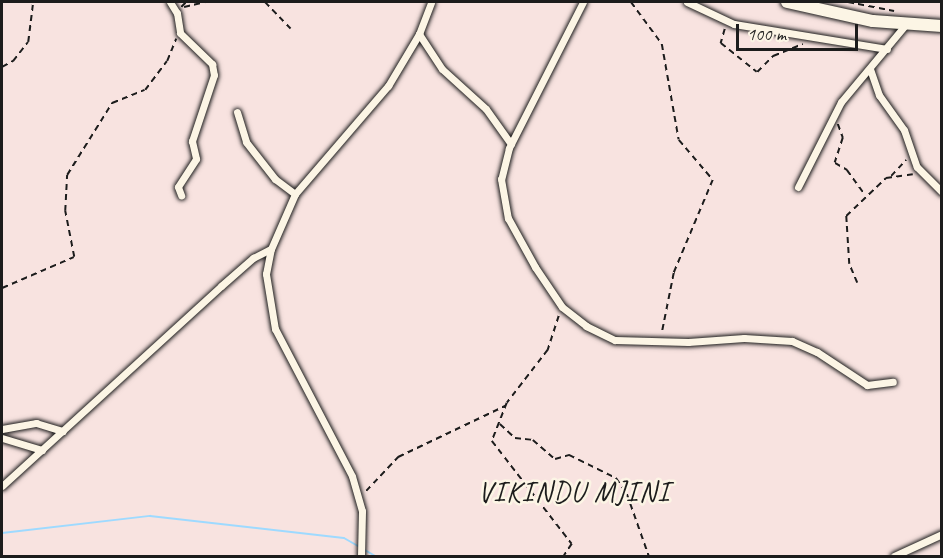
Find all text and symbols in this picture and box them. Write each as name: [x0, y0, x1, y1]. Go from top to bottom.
scale bar: [739, 12, 860, 50]
text: 100 m: [747, 23, 786, 45]
district label: VIKINDU MJINI: [479, 475, 669, 509]

